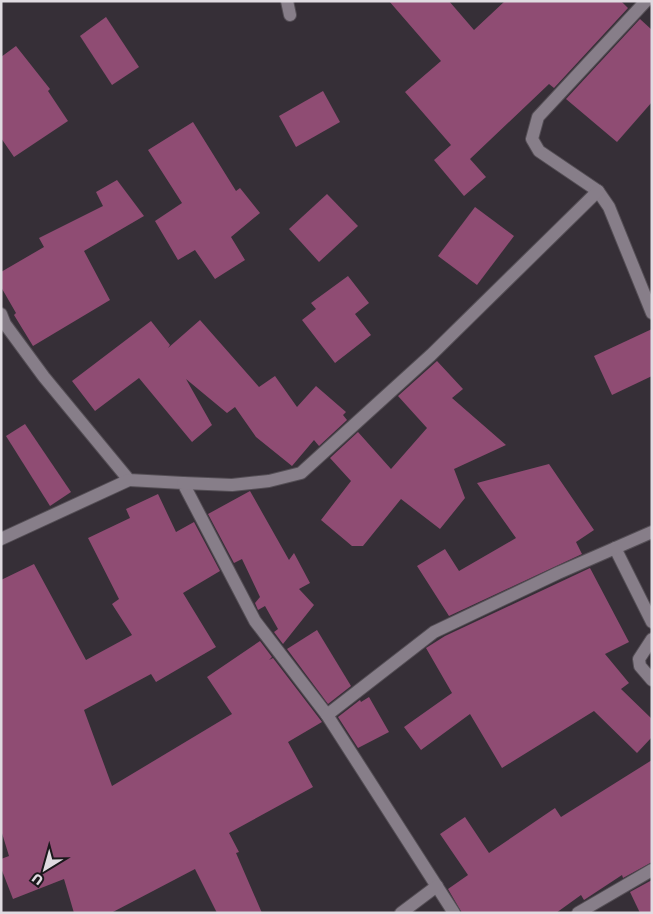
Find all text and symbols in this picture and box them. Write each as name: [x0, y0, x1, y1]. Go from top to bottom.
north arrow: [20, 844, 70, 894]
text: U: [28, 870, 46, 889]

